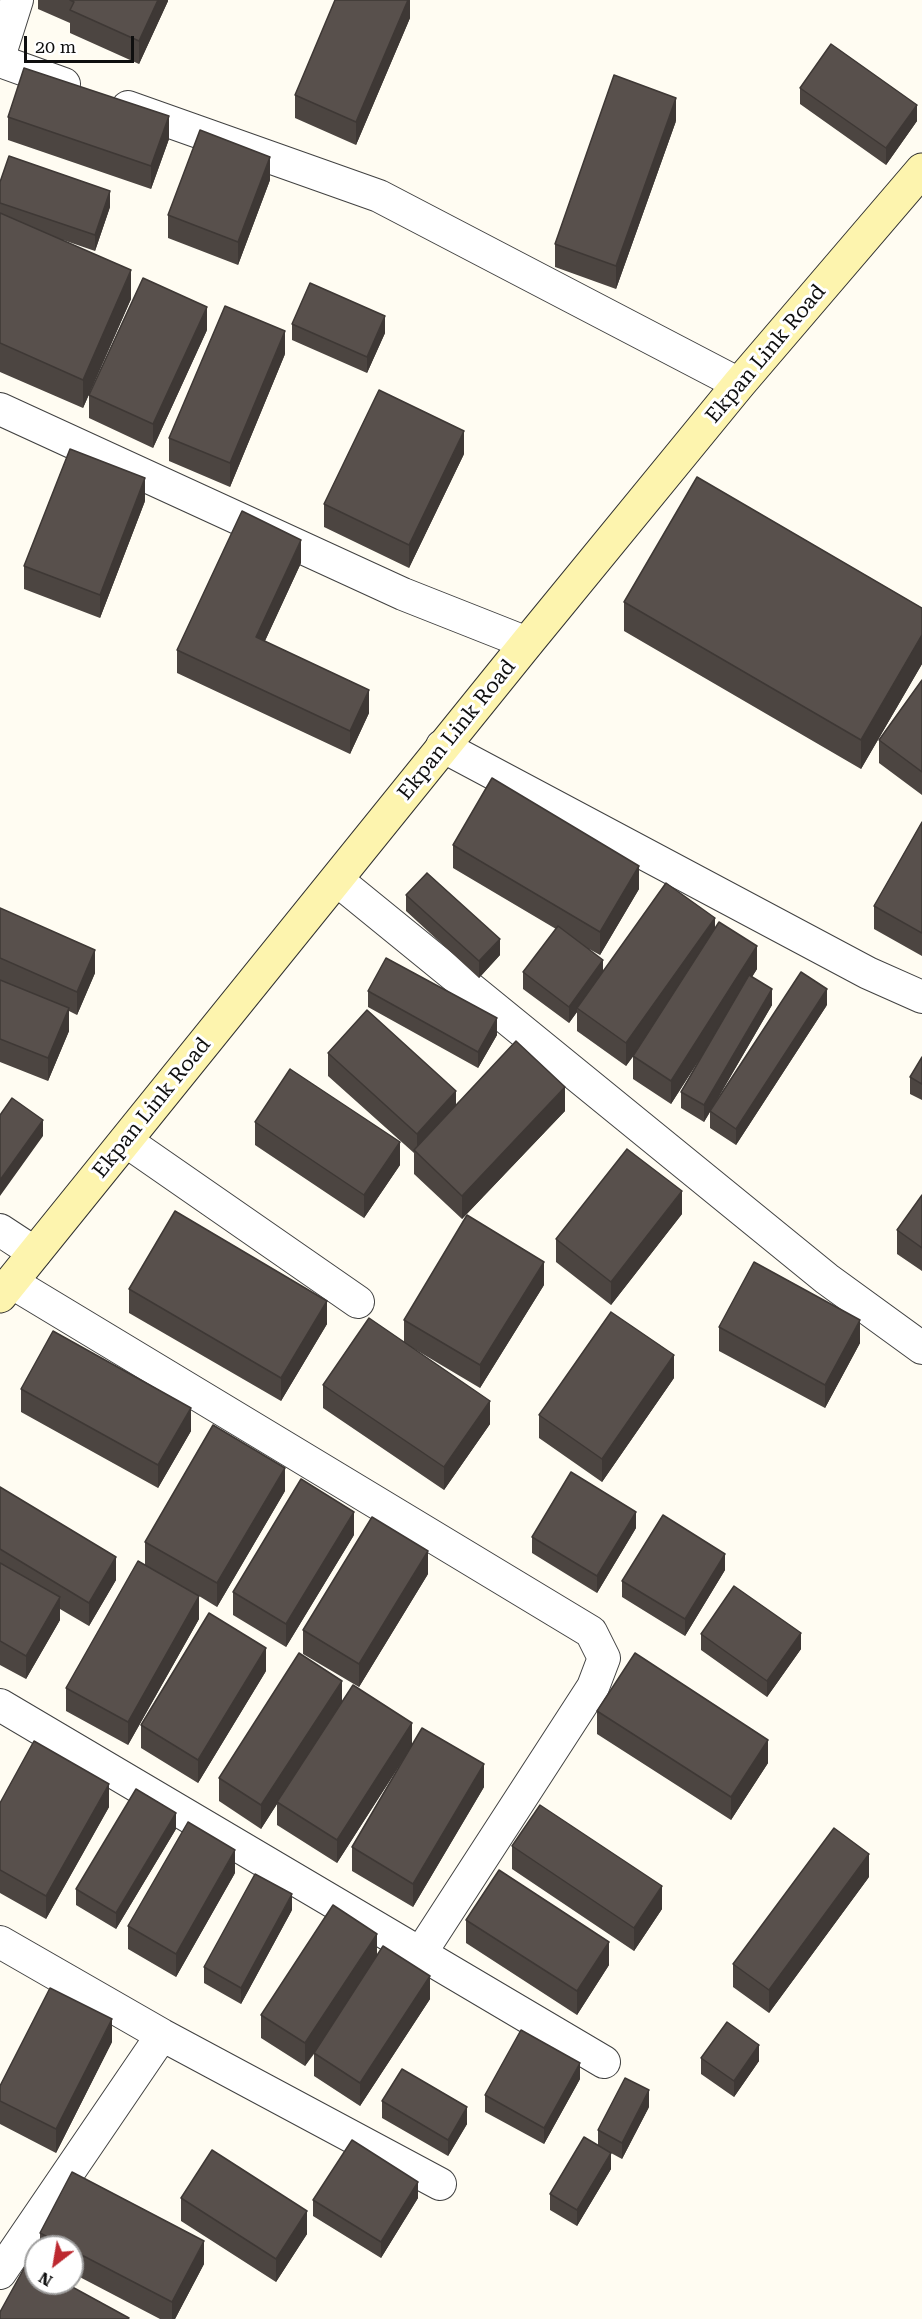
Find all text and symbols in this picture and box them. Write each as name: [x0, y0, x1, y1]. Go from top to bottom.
scale bar: [27, 24, 136, 62]
text: 20 m: [35, 36, 76, 57]
street label: Ekpan Link Road: [701, 280, 831, 428]
street label: Ekpan Link Road: [393, 655, 521, 805]
street label: Ekpan Link Road: [88, 1033, 216, 1183]
north arrow: [24, 2235, 84, 2295]
text: N: [35, 2268, 56, 2290]

